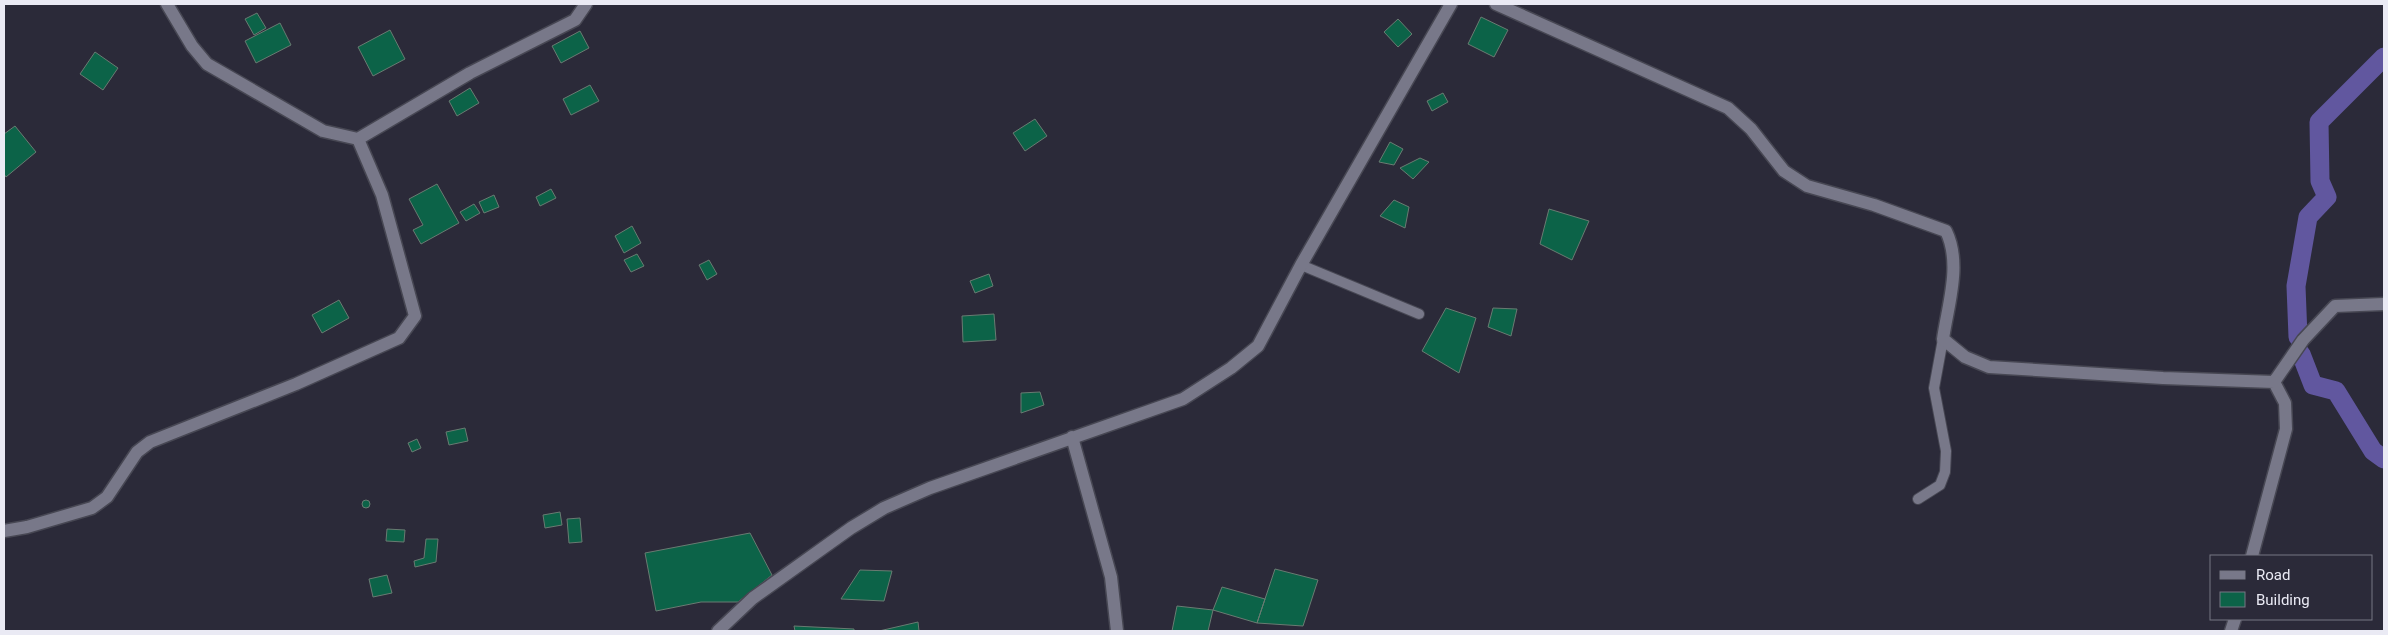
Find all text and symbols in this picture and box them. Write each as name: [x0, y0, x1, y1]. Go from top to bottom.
legend: [2210, 555, 2373, 620]
text: Road: [2256, 566, 2290, 584]
text: Building: [2256, 591, 2310, 609]

